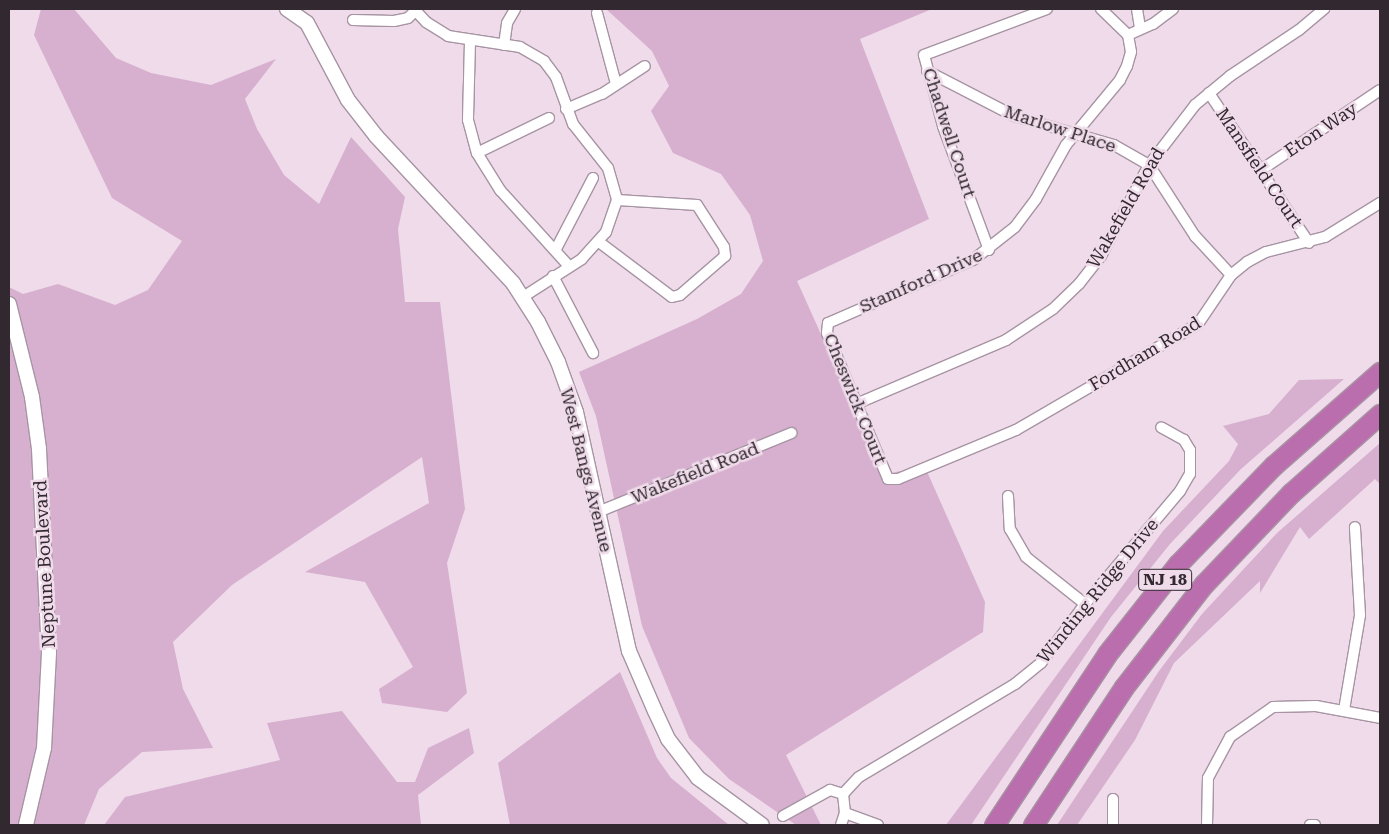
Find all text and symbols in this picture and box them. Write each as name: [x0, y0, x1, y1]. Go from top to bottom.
street label: Chadwell Court: [918, 65, 980, 201]
street label: Eton Way: [1281, 98, 1361, 162]
street label: Marlow Place: [1001, 101, 1119, 157]
street label: Mansfield Court: [1211, 104, 1307, 232]
street label: Wakefield Road: [1083, 144, 1169, 272]
street label: Stamford Drive: [856, 244, 986, 318]
street label: Fordham Road: [1085, 312, 1205, 396]
street label: Cheswick Court: [819, 330, 891, 468]
street label: West Bangs Avenue: [555, 386, 617, 554]
street label: Wakefield Road: [628, 438, 762, 508]
street label: Neptune Boulevard: [30, 479, 60, 649]
street label: Winding Ridge Drive: [1033, 514, 1163, 668]
road number: NJ 18: [1138, 566, 1192, 594]

